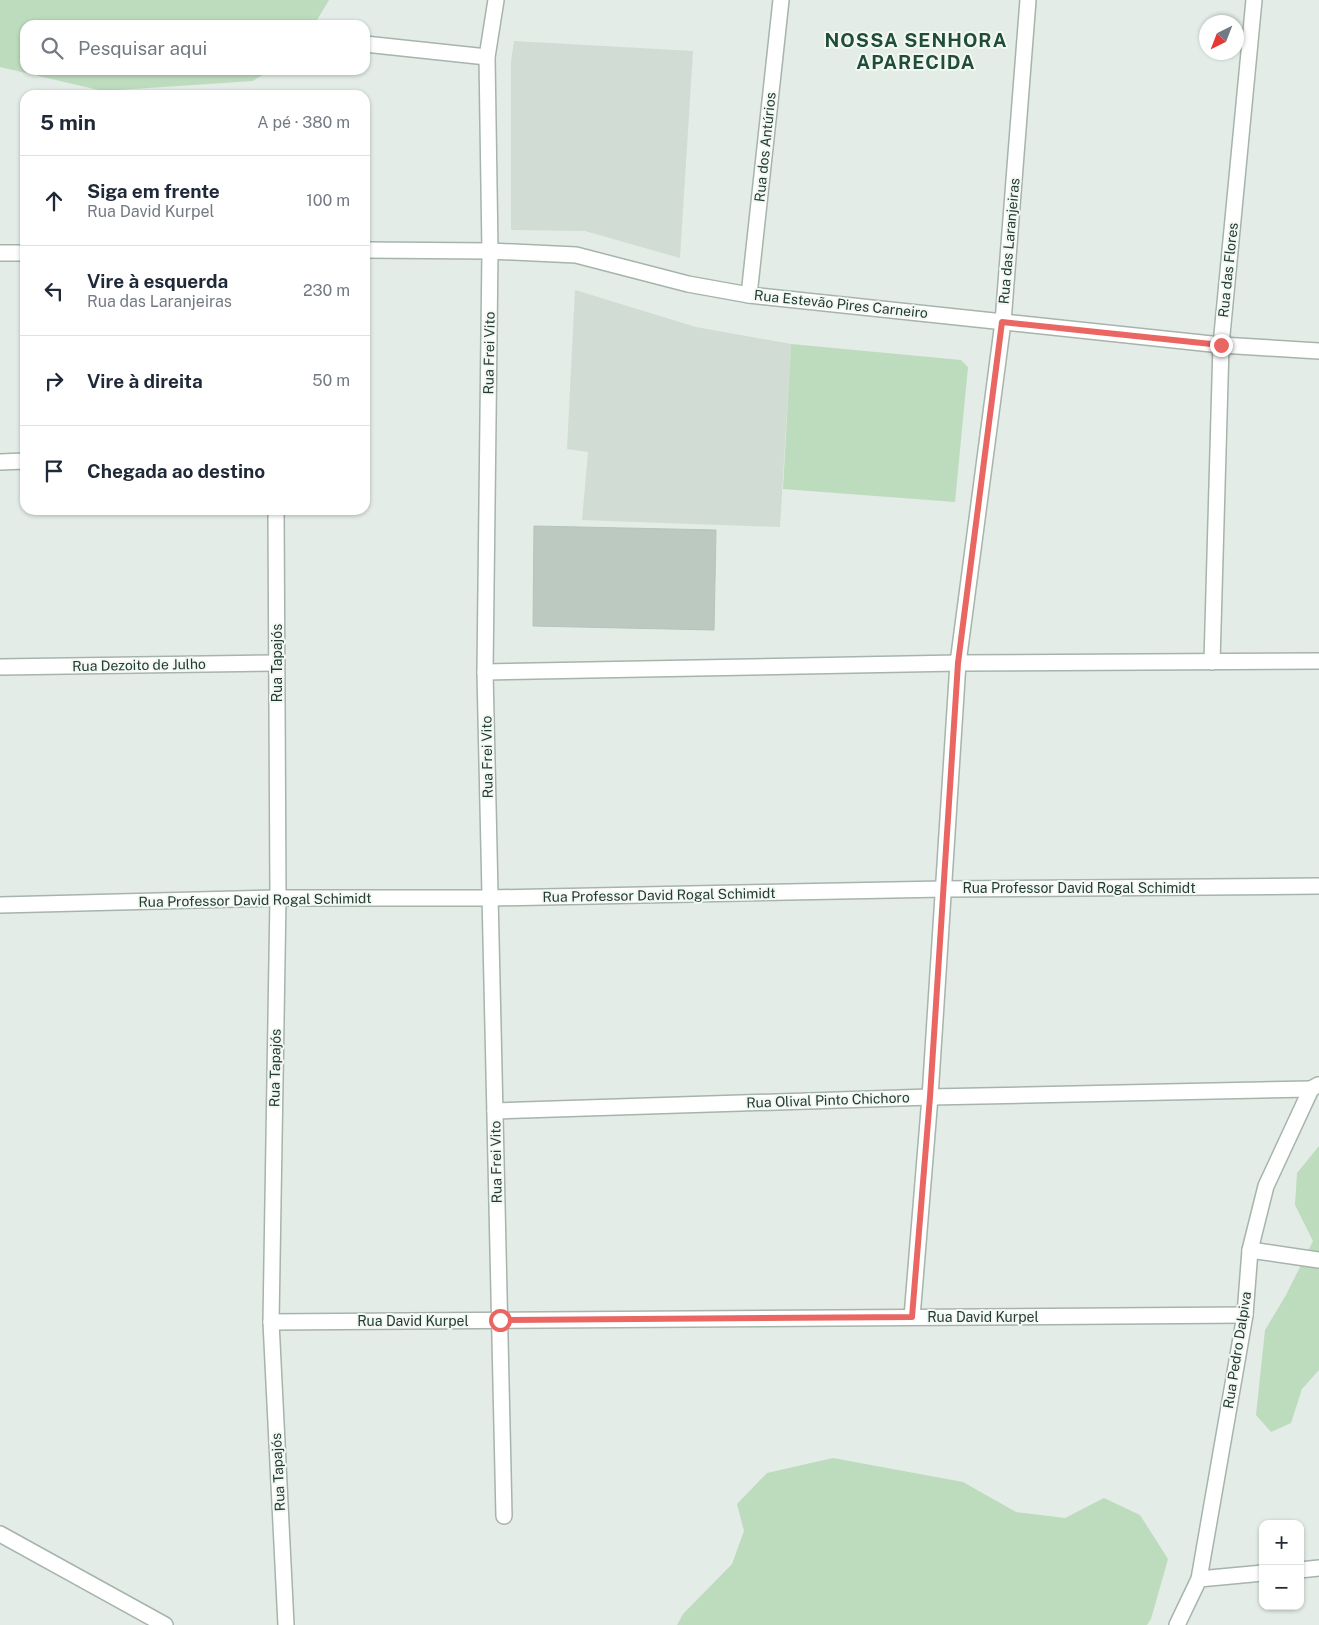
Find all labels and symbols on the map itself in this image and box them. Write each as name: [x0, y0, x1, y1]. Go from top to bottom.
north arrow: [1199, 15, 1244, 60]
district label: NOSSA SENHORA APARECIDA: [824, 29, 1008, 73]
street label: Rua dos Antúrios: [751, 91, 779, 203]
street label: Rua das Laranjeiras: [996, 177, 1022, 305]
street label: Rua das Flores: [1215, 222, 1241, 318]
street label: Rua Estevão Pires Carneiro: [753, 287, 929, 321]
street label: Rua Frei Vito: [480, 311, 498, 395]
route end: [1210, 334, 1233, 357]
street label: Rua Tapajós: [269, 624, 285, 702]
street label: Rua Dezoito de Julho: [72, 656, 206, 674]
street label: Rua Frei Vito: [478, 715, 496, 799]
street label: Rua Professor David Rogal Schimidt: [962, 880, 1196, 896]
street label: Rua Professor David Rogal Schimidt: [542, 885, 776, 905]
street label: Rua Professor David Rogal Schimidt: [138, 890, 372, 910]
street label: Rua Tapajós: [266, 1029, 284, 1107]
street label: Rua Olival Pinto Chichoro: [746, 1089, 910, 1111]
street label: Rua Frei Vito: [487, 1120, 505, 1204]
street label: Rua Pedro Dalpiva: [1220, 1290, 1254, 1410]
route start: [489, 1309, 512, 1332]
street label: Rua David Kurpel: [927, 1309, 1039, 1325]
street label: Rua David Kurpel: [357, 1313, 469, 1329]
street label: Rua Tapajós: [268, 1432, 288, 1512]

